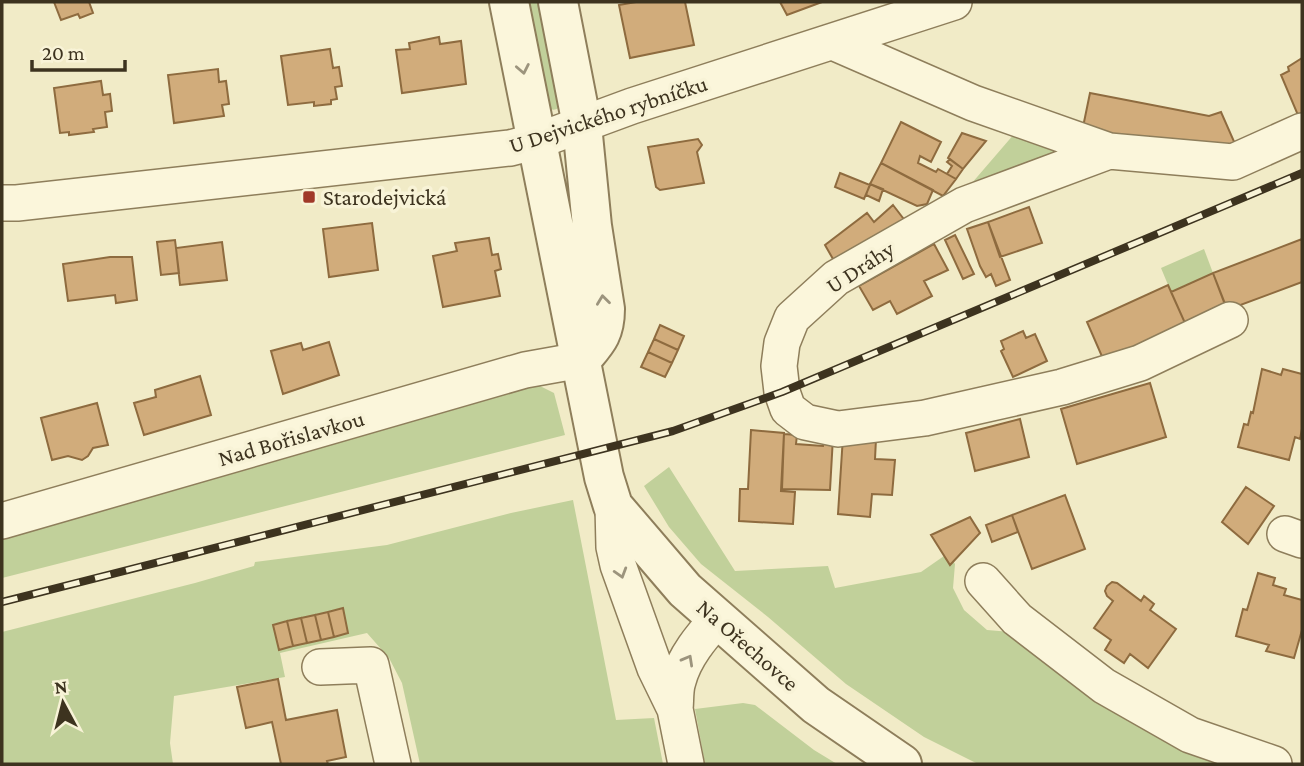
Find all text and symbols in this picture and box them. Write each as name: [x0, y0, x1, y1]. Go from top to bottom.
scale bar: [32, 28, 124, 72]
text: 20 m: [42, 41, 85, 65]
one-way arrow: [514, 63, 529, 75]
street label: U Dejvického rybníčku: [506, 70, 710, 158]
place label: Starodejvická: [323, 184, 447, 210]
marker: Starodejvická: [301, 189, 317, 205]
street label: U Dráhy: [821, 235, 899, 299]
one-way arrow: [596, 295, 611, 306]
street label: Nad Bořislavkou: [215, 405, 367, 471]
one-way arrow: [612, 567, 627, 579]
street label: Na Ořechovce: [692, 594, 804, 696]
one-way arrow: [680, 655, 693, 667]
north arrow: [28, 668, 98, 738]
text: N: [53, 675, 69, 698]

